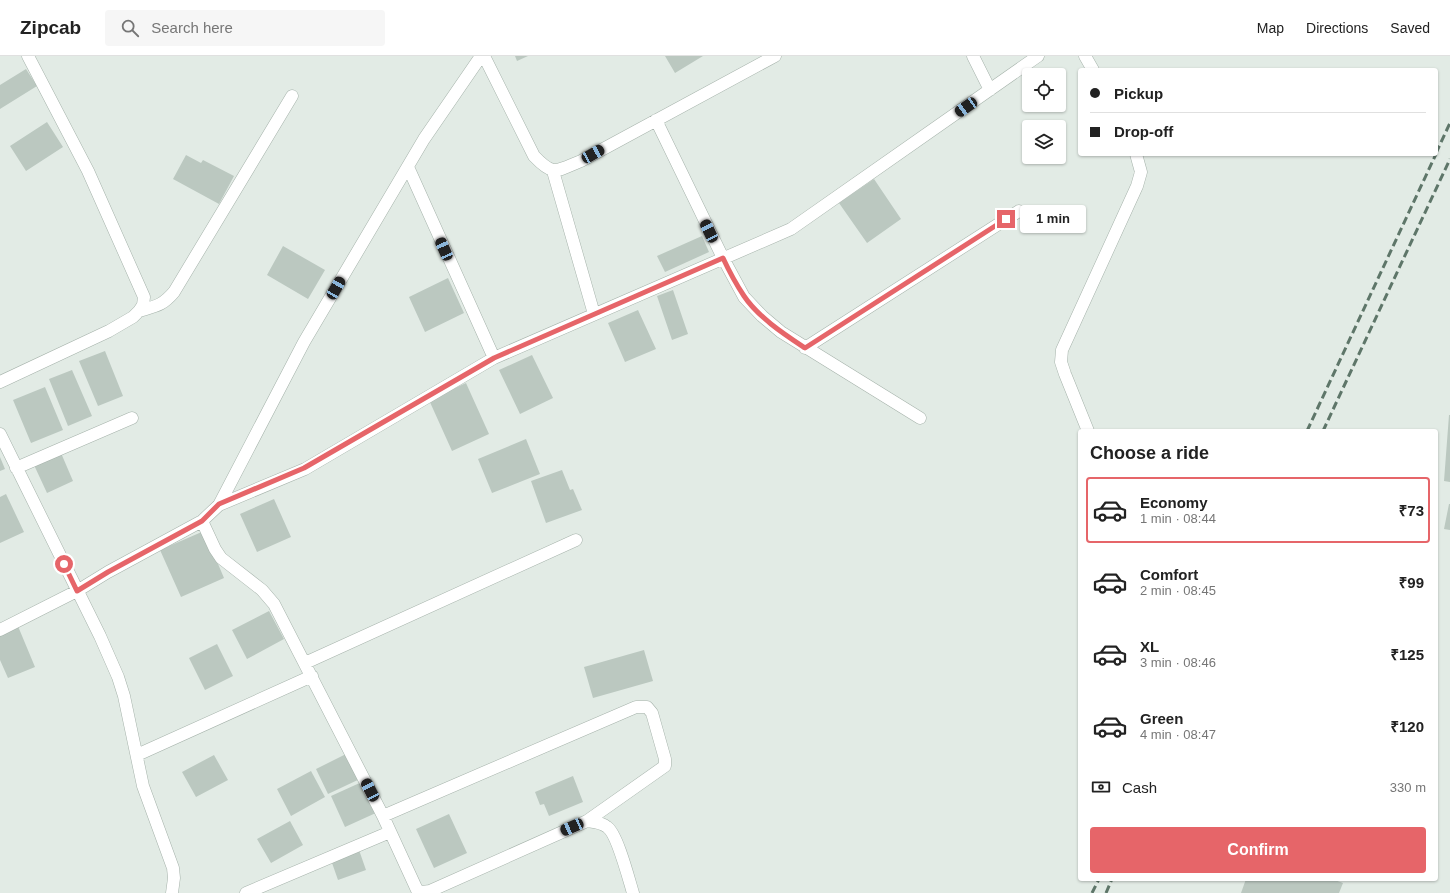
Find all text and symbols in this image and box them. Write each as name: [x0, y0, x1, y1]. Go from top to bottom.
search box: [105, 10, 385, 46]
text: Zipcab: [20, 17, 81, 38]
icon: search: [119, 17, 141, 39]
text: Search here: [151, 19, 233, 36]
text: Map: [1257, 20, 1284, 36]
text: Directions: [1306, 20, 1368, 36]
text: Saved: [1390, 20, 1430, 36]
map controls: [1022, 68, 1066, 164]
button: locate: [1022, 68, 1066, 112]
text: Pickup: [1114, 85, 1163, 102]
car: [953, 95, 979, 119]
button: layers: [1022, 120, 1066, 164]
text: Drop-off: [1114, 123, 1173, 140]
car: [580, 143, 606, 165]
callout: 1 min: [1020, 205, 1086, 233]
route end: [997, 210, 1015, 228]
text: 1 min: [1036, 211, 1070, 226]
car: [698, 218, 720, 244]
car: [434, 236, 454, 262]
car: [325, 275, 347, 301]
text: Choose a ride: [1090, 443, 1209, 463]
icon: car: [1092, 492, 1128, 528]
text: Economy: [1140, 494, 1208, 511]
text: ₹73: [1399, 502, 1424, 519]
text: 1 min · 08:44: [1140, 511, 1216, 526]
route start: [55, 555, 73, 573]
icon: car: [1092, 564, 1128, 600]
text: Comfort: [1140, 566, 1198, 583]
text: ₹99: [1399, 574, 1424, 591]
text: 2 min · 08:45: [1140, 583, 1216, 598]
icon: car: [1092, 636, 1128, 672]
text: XL: [1140, 638, 1159, 655]
text: ₹125: [1390, 646, 1424, 663]
text: 3 min · 08:46: [1140, 655, 1216, 670]
icon: car: [1092, 708, 1128, 744]
text: Green: [1140, 710, 1183, 727]
text: ₹120: [1390, 718, 1424, 735]
text: 4 min · 08:47: [1140, 727, 1216, 742]
icon: cash: [1090, 776, 1112, 798]
car: [359, 777, 381, 803]
text: Cash: [1122, 779, 1157, 796]
text: 330 m: [1390, 780, 1426, 795]
car: [559, 817, 585, 837]
button: Confirm: [1090, 827, 1426, 873]

